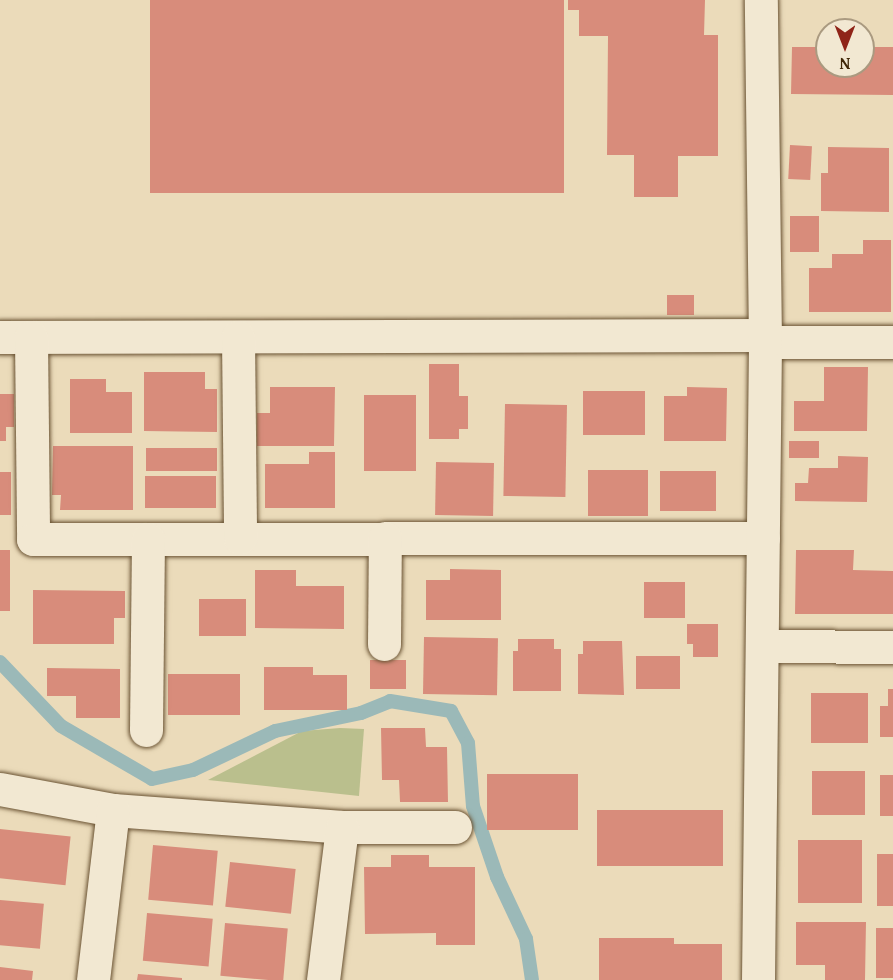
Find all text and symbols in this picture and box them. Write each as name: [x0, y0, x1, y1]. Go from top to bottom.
north arrow: [815, 18, 875, 78]
text: N: [840, 52, 850, 76]

